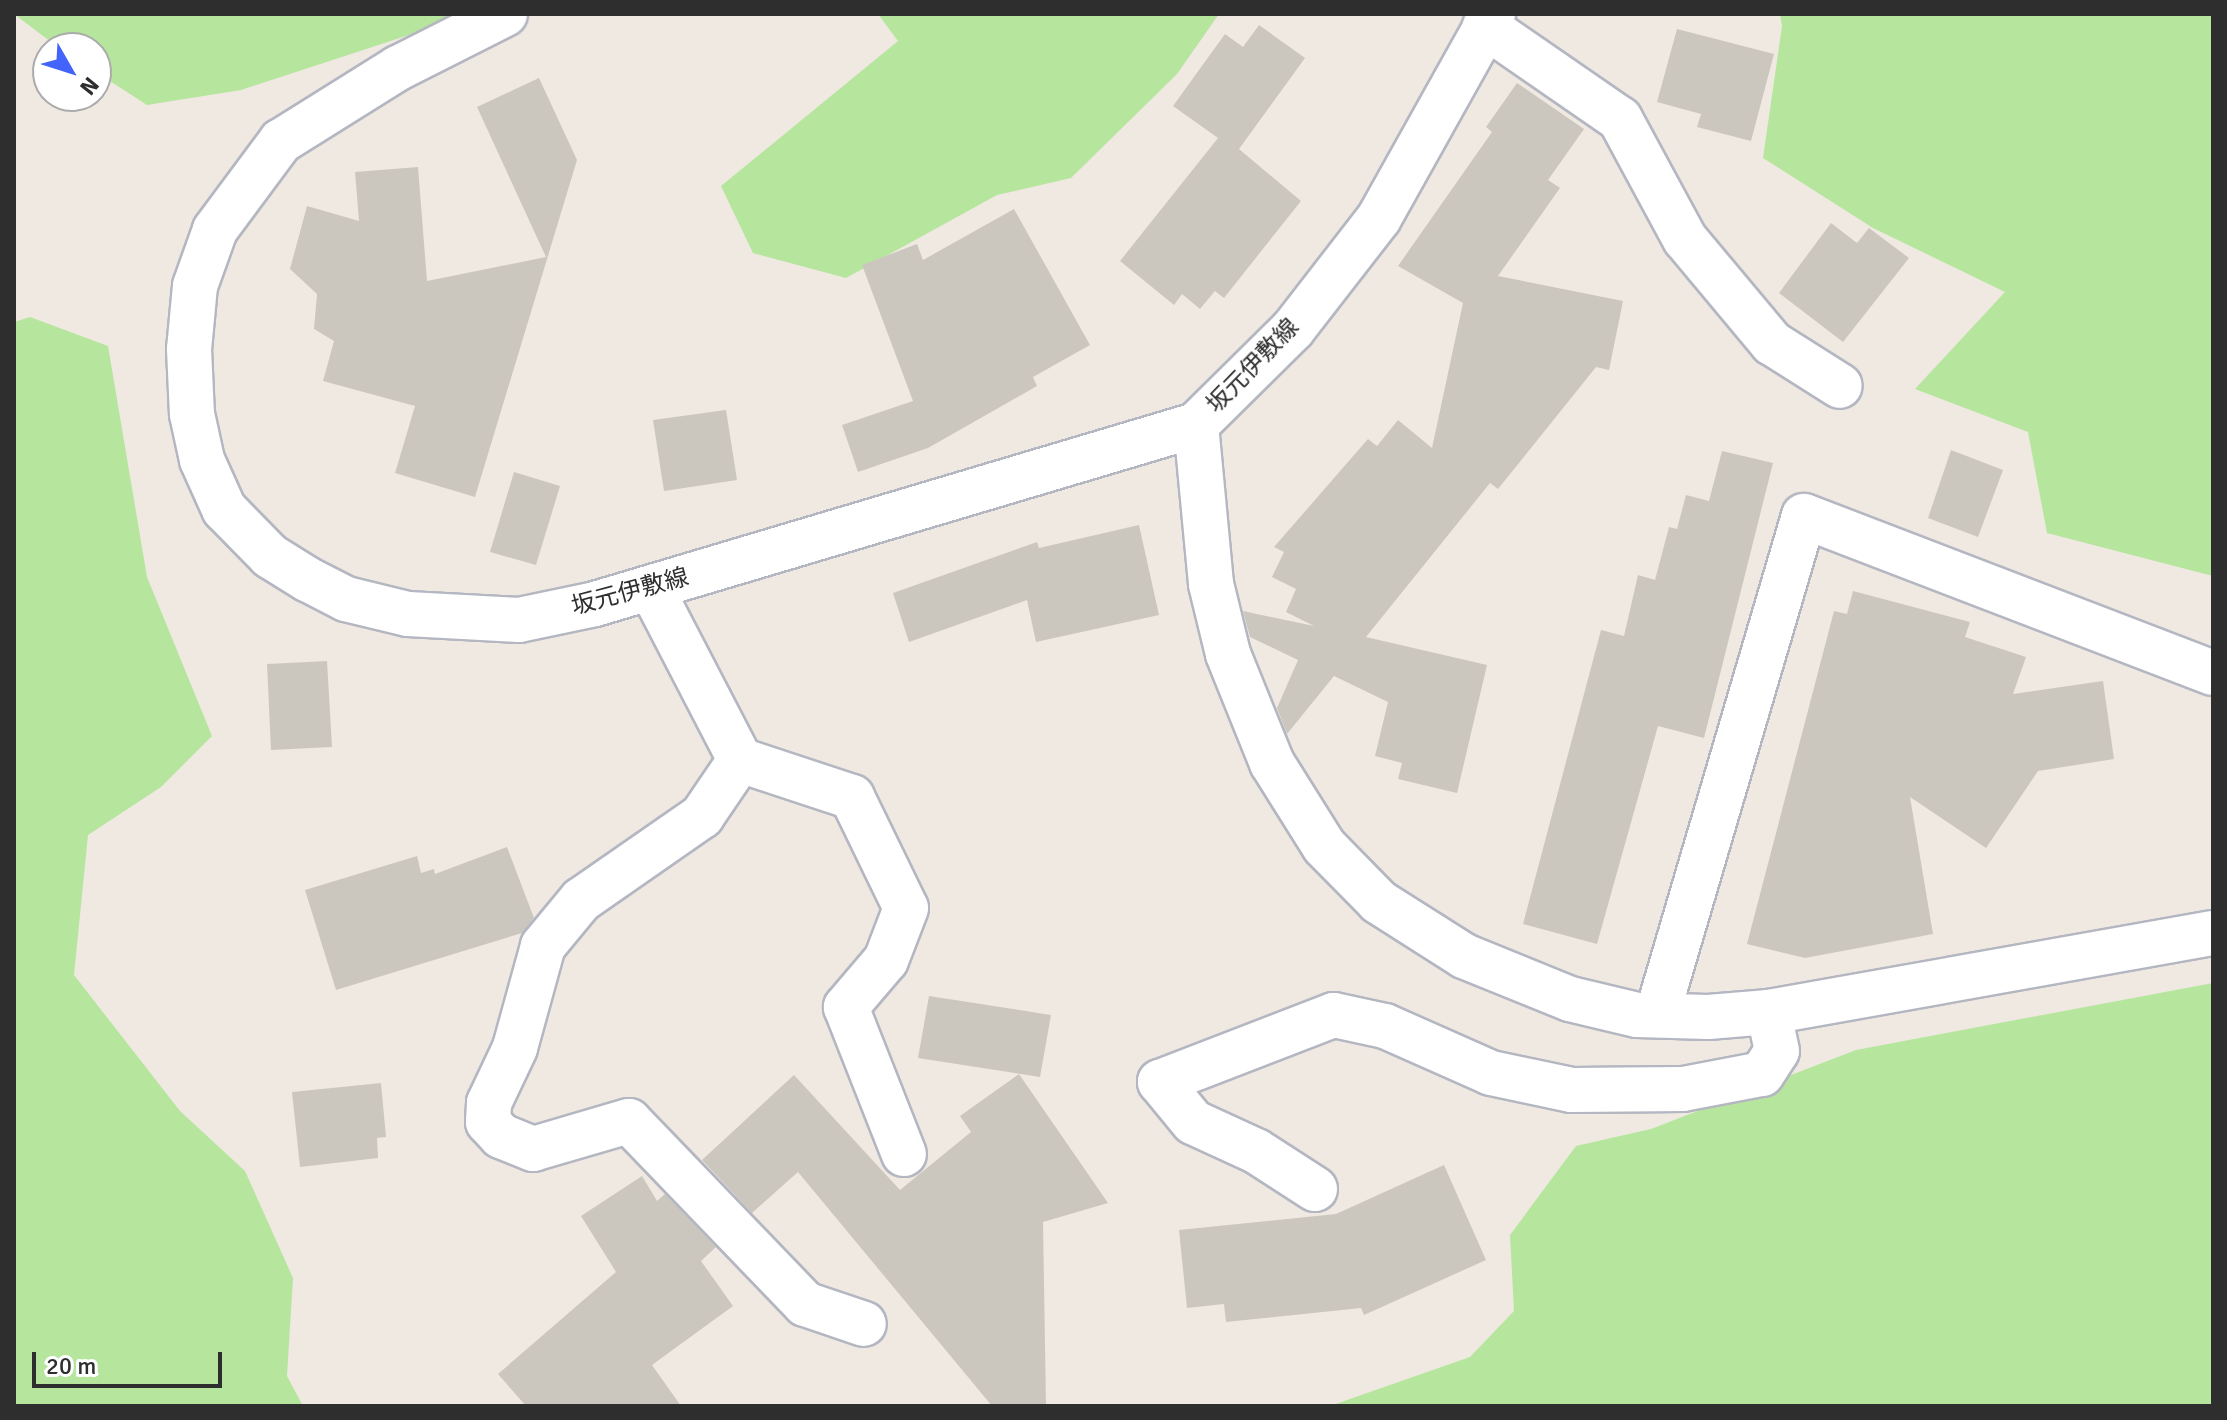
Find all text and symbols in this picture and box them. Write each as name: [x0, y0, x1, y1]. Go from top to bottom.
north arrow: [32, 32, 112, 112]
text: N: [74, 72, 105, 101]
street label: 坂元伊敷線: [1201, 313, 1305, 419]
street label: 坂元伊敷線: [568, 563, 692, 621]
scale bar: [36, 1336, 226, 1386]
text: 20 m: [46, 1351, 96, 1381]

